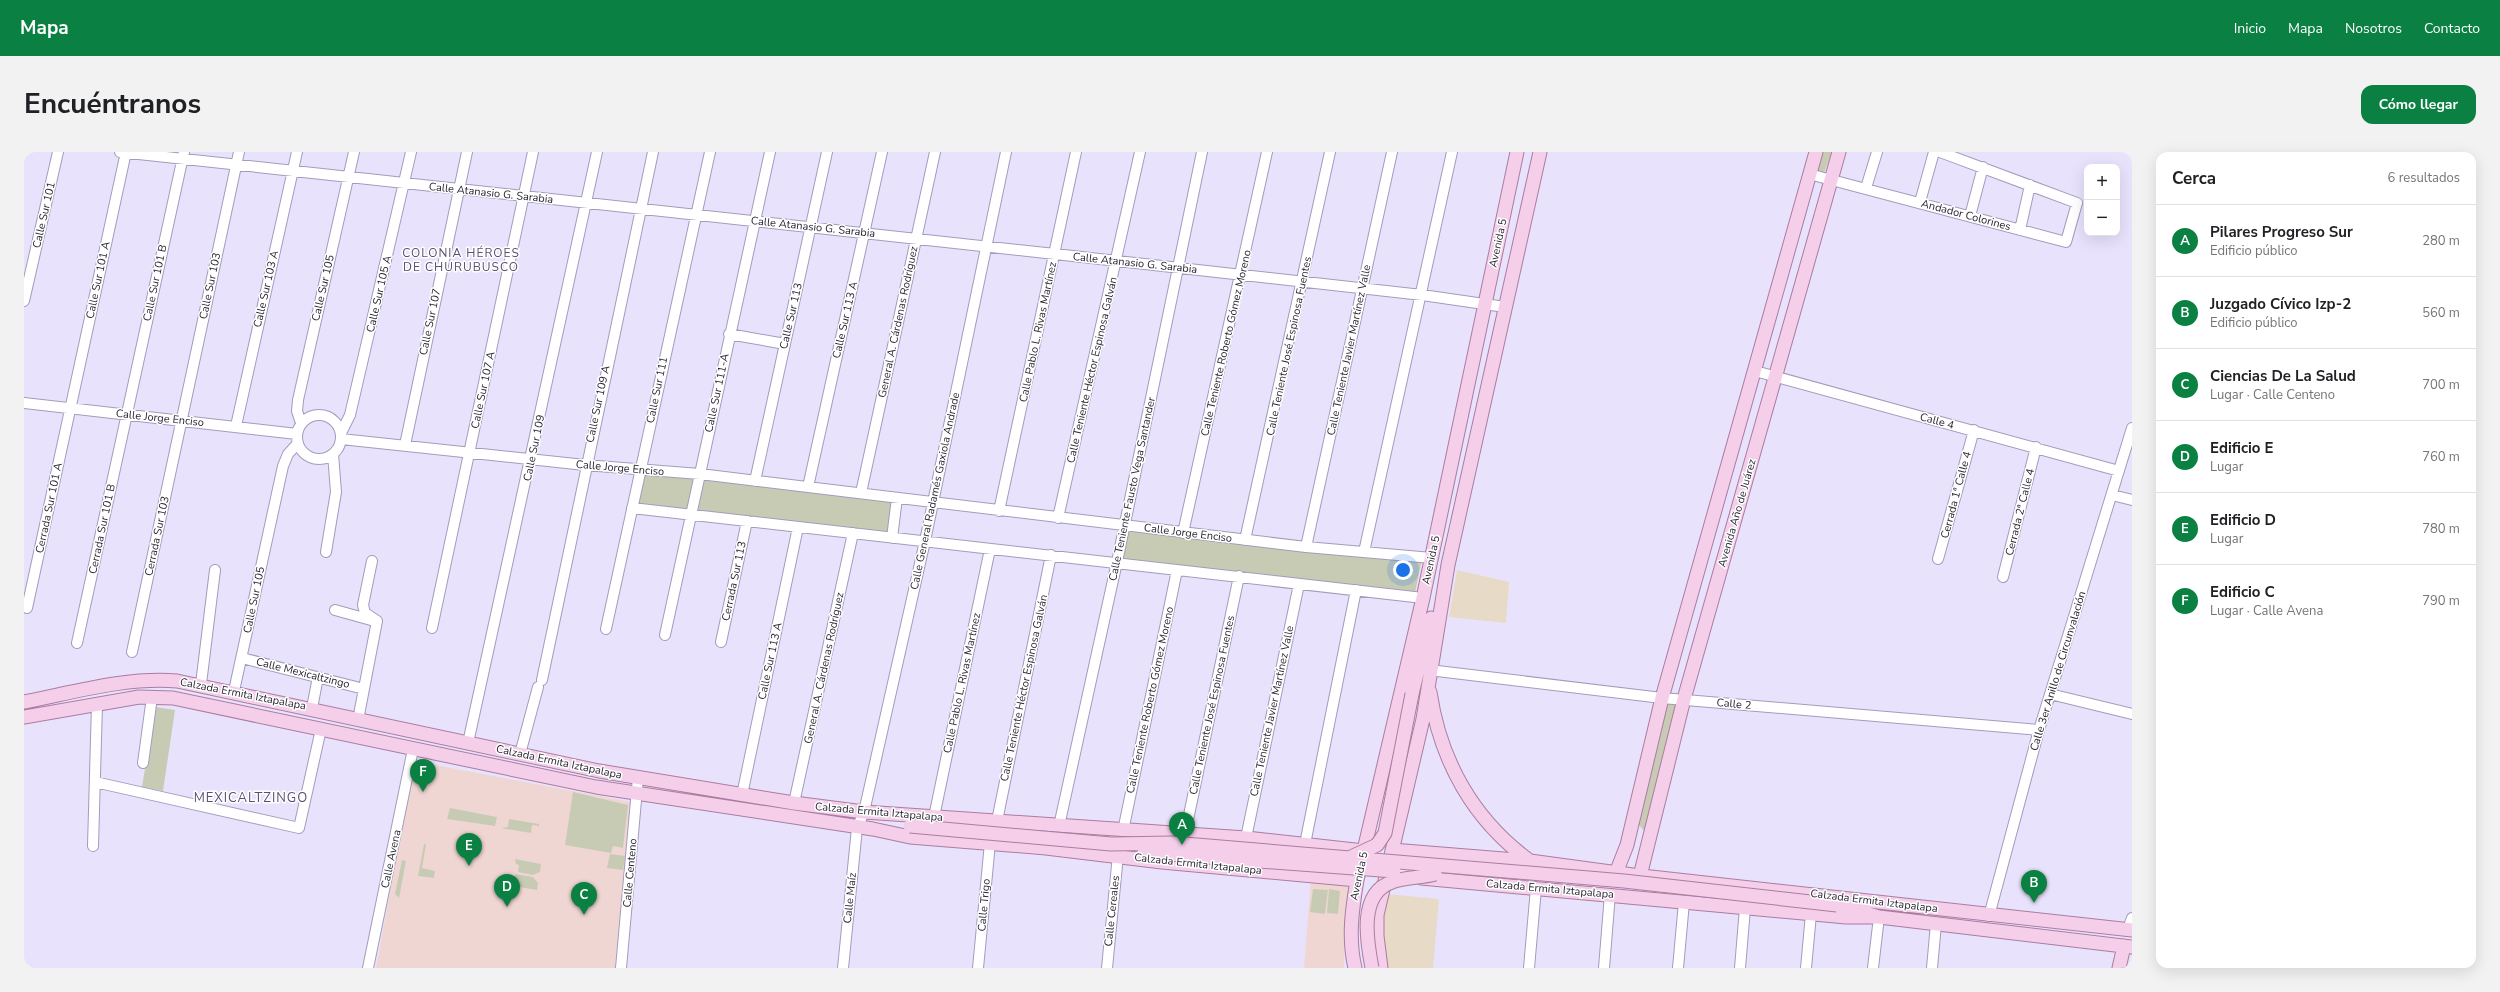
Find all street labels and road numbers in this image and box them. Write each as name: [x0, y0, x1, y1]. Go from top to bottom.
street label: Calle Atanasio G. Sarabia: [428, 179, 554, 207]
street label: Calle Sur 101: [29, 180, 59, 250]
street label: Andador Colorines: [1920, 196, 2012, 234]
street label: Calle Atanasio G. Sarabia: [750, 213, 876, 241]
street label: Avenida 5: [1486, 217, 1511, 269]
street label: Calle Sur 101 A: [82, 240, 114, 320]
street label: Calle Sur 101 B: [140, 243, 170, 323]
street label: General A. Cárdenas Rodríguez: [875, 245, 921, 399]
street label: Calle Teniente Roberto Gómez Moreno: [1197, 248, 1255, 438]
street label: Calle Sur 103 A: [250, 249, 282, 329]
street label: Calle Atanasio G. Sarabia: [1072, 249, 1198, 277]
street label: Calle Sur 103: [196, 251, 224, 321]
street label: Calle Sur 105: [308, 253, 338, 323]
street label: Calle Sur 105 A: [363, 254, 395, 334]
street label: Calle Teniente José Espinosa Fuentes: [1263, 255, 1315, 437]
street label: Calle Pablo L. Rivas Martínez: [1016, 260, 1060, 404]
street label: Calle Teniente Javier Martínez Valle: [1324, 263, 1374, 437]
street label: Calle Teniente Héctor Espinosa Galván: [1063, 275, 1121, 465]
street label: Calle Sur 113 A: [829, 280, 861, 360]
street label: Calle Sur 113: [776, 281, 806, 351]
street label: Calle Sur 107: [416, 287, 444, 357]
street label: Calle Sur 107 A: [467, 350, 499, 430]
street label: Calle Sur 111-A: [701, 352, 733, 434]
street label: Calle Sur 111: [643, 355, 671, 425]
street label: Calle Sur 109 A: [582, 364, 614, 444]
street label: Calle General Radamés Gaxiola Andrade: [907, 391, 963, 591]
street label: Calle Teniente Fausto Vega Santander: [1105, 396, 1159, 582]
street label: Calle Jorge Enciso: [115, 406, 205, 430]
street label: Calle 4: [1918, 409, 1956, 433]
street label: Calle Sur 109: [520, 413, 548, 483]
street label: Cerrada 1ª Calle 4: [1937, 449, 1975, 540]
street label: Calle Jorge Enciso: [575, 457, 665, 479]
street label: Avenida Año de Juárez: [1714, 457, 1760, 569]
street label: Cerrada Sur 101 A: [32, 461, 66, 555]
street label: Cerrada 2ª Calle 4: [2002, 466, 2038, 557]
street label: Cerrada Sur 101 B: [85, 483, 119, 575]
street label: Cerrada Sur 103: [141, 495, 173, 577]
street label: Calle Jorge Enciso: [1143, 520, 1233, 546]
street label: Avenida 5: [1419, 534, 1444, 586]
street label: Cerrada Sur 113: [718, 540, 750, 622]
street label: Calle Sur 105: [240, 565, 268, 635]
street label: Calle 3er Anillo de Circunvalación: [2026, 589, 2090, 753]
street label: General A. Cárdenas Rodríguez: [801, 591, 847, 745]
street label: Calle Teniente Héctor Espinosa Galván: [997, 593, 1051, 783]
street label: Calle Teniente Roberto Gómez Moreno: [1123, 605, 1177, 795]
street label: Calle Pablo L. Rivas Martínez: [940, 611, 984, 755]
street label: Calle Teniente José Espinosa Fuentes: [1186, 614, 1238, 796]
street label: Calle Sur 113 A: [754, 621, 786, 701]
street label: Calle Teniente Javier Martínez Valle: [1247, 624, 1297, 798]
street label: Calle Mexicaltzingo: [255, 654, 351, 692]
street label: Calzada Ermita Iztapalapa: [179, 674, 308, 714]
street label: Calle 2: [1716, 695, 1752, 713]
street label: Calzada Ermita Iztapalapa: [495, 741, 623, 783]
street label: Calzada Ermita Iztapalapa: [814, 799, 944, 825]
street label: Calle Avena: [377, 828, 405, 890]
street label: Calle Centeno: [620, 838, 640, 908]
street label: Calzada Ermita Iztapalapa: [1133, 850, 1263, 878]
street label: Avenida 5: [1347, 850, 1372, 902]
street label: Calle Maíz: [840, 872, 860, 924]
street label: Calle Cereales: [1101, 875, 1123, 947]
street label: Calzada Ermita Iztapalapa: [1485, 876, 1615, 902]
street label: Calle Trigo: [974, 878, 994, 932]
street label: Calzada Ermita Iztapalapa: [1809, 886, 1939, 916]

